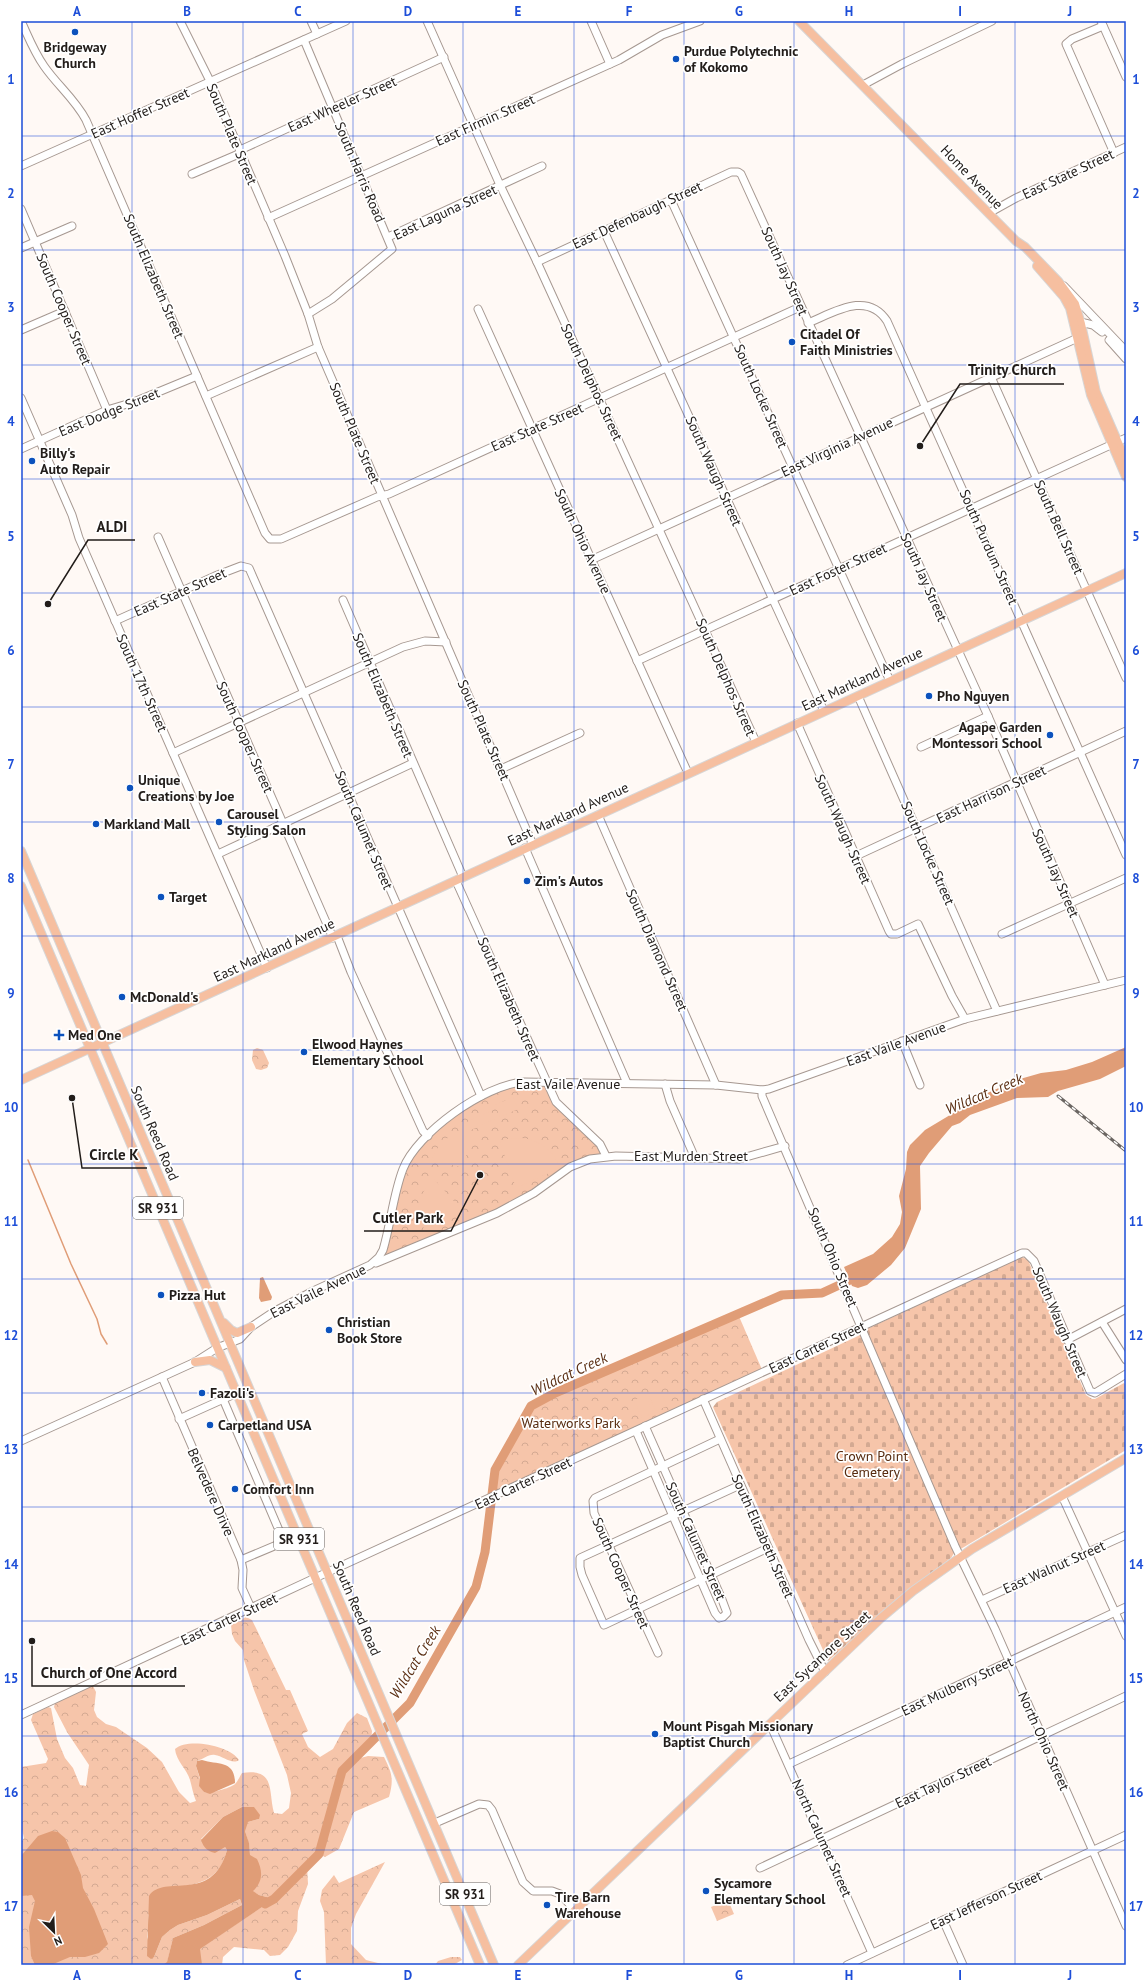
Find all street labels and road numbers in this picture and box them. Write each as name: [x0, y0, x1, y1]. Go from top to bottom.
street label: East Wheeler Street: [285, 72, 399, 136]
street label: South Plate Street: [202, 80, 262, 188]
street label: East Hoffer Street: [88, 83, 192, 143]
street label: East Firmin Street: [433, 90, 538, 150]
street label: South Harris Road: [331, 119, 389, 225]
street label: Home Avenue: [937, 141, 1007, 213]
street label: East State Street: [1019, 145, 1117, 203]
street label: East Defenbaugh Street: [569, 177, 705, 253]
street label: East Laguna Street: [390, 180, 500, 244]
street label: South Elizabeth Street: [120, 211, 189, 341]
street label: South Jay Street: [757, 224, 813, 318]
street label: South Cooper Street: [32, 250, 96, 368]
street label: South Delphos Street: [557, 321, 627, 444]
street label: South Locke Street: [730, 341, 792, 451]
street label: South Plate Street: [325, 379, 385, 487]
street label: East Dodge Street: [56, 383, 162, 440]
street label: East State Street: [488, 399, 586, 455]
street label: South Waugh Street: [682, 413, 746, 529]
street label: East Virginia Avenue: [778, 413, 896, 481]
street label: South Bell Street: [1030, 477, 1088, 577]
street label: South Ohio Avenue: [551, 485, 615, 597]
street label: South Purdum Street: [956, 487, 1023, 608]
street label: South Jay Street: [896, 530, 952, 624]
street label: East Foster Street: [786, 538, 890, 599]
street label: East State Street: [131, 564, 229, 620]
street label: South Delphos Street: [692, 615, 760, 739]
street label: South Elizabeth Street: [349, 630, 418, 760]
street label: South 17th Street: [112, 631, 172, 735]
street label: East Markland Avenue: [799, 643, 925, 715]
street label: South Plate Street: [454, 677, 514, 784]
street label: South Cooper Street: [212, 678, 278, 796]
street label: East Harrison Street: [933, 761, 1049, 827]
street label: South Calumet Street: [331, 768, 397, 893]
street label: South Waugh Street: [811, 771, 875, 887]
street label: East Markland Avenue: [505, 778, 631, 850]
street label: South Locke Street: [897, 798, 959, 908]
street label: South Jay Street: [1028, 826, 1084, 920]
street label: South Diamond Street: [622, 886, 692, 1014]
street label: East Markland Avenue: [211, 914, 337, 986]
street label: South Elizabeth Street: [474, 934, 545, 1064]
street label: East Vaile Avenue: [844, 1018, 948, 1070]
street label: East Vaile Avenue: [516, 1075, 620, 1093]
street label: South Reed Road: [127, 1083, 183, 1183]
street label: East Murden Street: [634, 1147, 748, 1165]
road number: SR 931: [133, 1197, 183, 1219]
street label: South Ohio Street: [804, 1204, 862, 1310]
street label: East Vaile Avenue: [267, 1260, 369, 1322]
street label: South Waugh Street: [1029, 1264, 1092, 1380]
street label: East Carter Street: [766, 1317, 868, 1377]
street label: Belvedere Drive: [184, 1445, 238, 1539]
street label: East Carter Street: [472, 1453, 574, 1513]
street label: South Elizabeth Street: [728, 1471, 799, 1601]
street label: South Calumet Street: [662, 1479, 730, 1603]
street label: South Cooper Street: [588, 1514, 654, 1632]
road number: SR 931: [274, 1528, 324, 1550]
street label: East Walnut Street: [1000, 1536, 1108, 1598]
street label: South Reed Road: [329, 1558, 385, 1658]
street label: East Carter Street: [178, 1589, 280, 1649]
street label: East Sycamore Street: [770, 1606, 874, 1706]
street label: East Mulberry Street: [898, 1652, 1016, 1720]
street label: North Ohio Street: [1014, 1689, 1074, 1793]
street label: East Taylor Street: [892, 1752, 994, 1812]
street label: North Calumet Street: [788, 1776, 856, 1900]
street label: East Jefferson Street: [927, 1866, 1045, 1934]
road number: SR 931: [440, 1883, 490, 1905]

